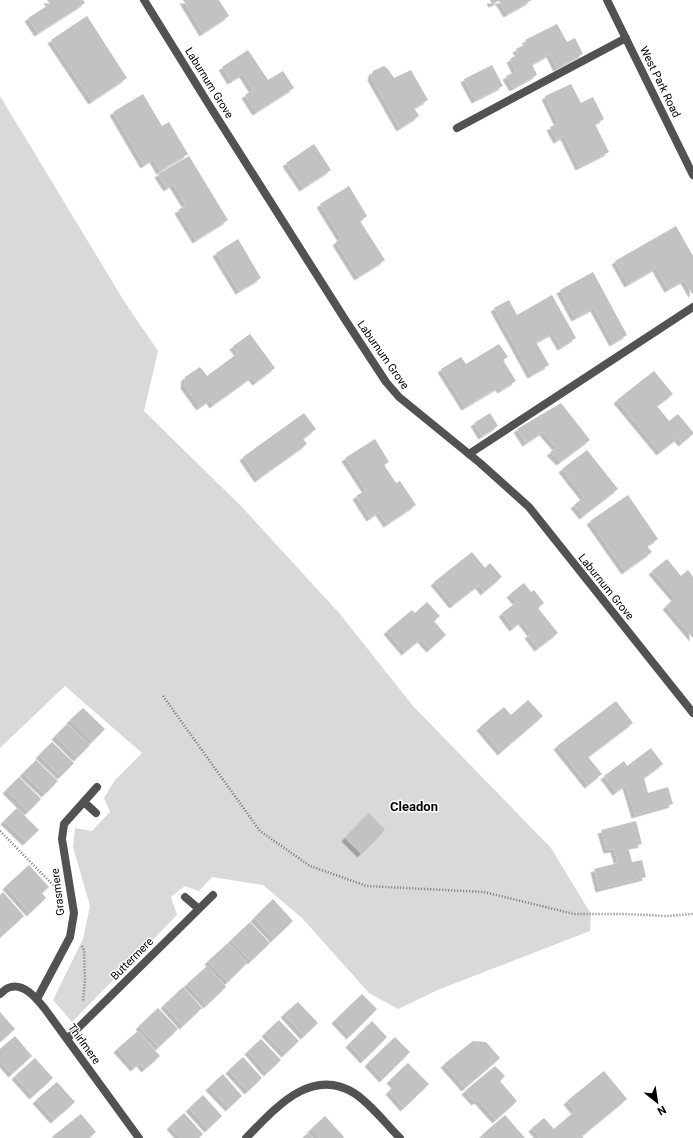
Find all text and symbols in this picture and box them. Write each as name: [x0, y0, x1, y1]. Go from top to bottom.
street label: West Park Road: [637, 44, 683, 120]
street label: Laburnum Grove: [182, 45, 236, 121]
street label: Laburnum Grove: [355, 318, 412, 392]
street label: Laburnum Grove: [576, 552, 637, 623]
district label: Cleadon: [390, 799, 438, 814]
street label: Grasmere: [49, 867, 67, 916]
street label: Buttermere: [108, 935, 156, 983]
street label: Thirlmere: [65, 1021, 103, 1067]
north arrow: [637, 1082, 677, 1122]
text: N: [655, 1103, 668, 1118]

